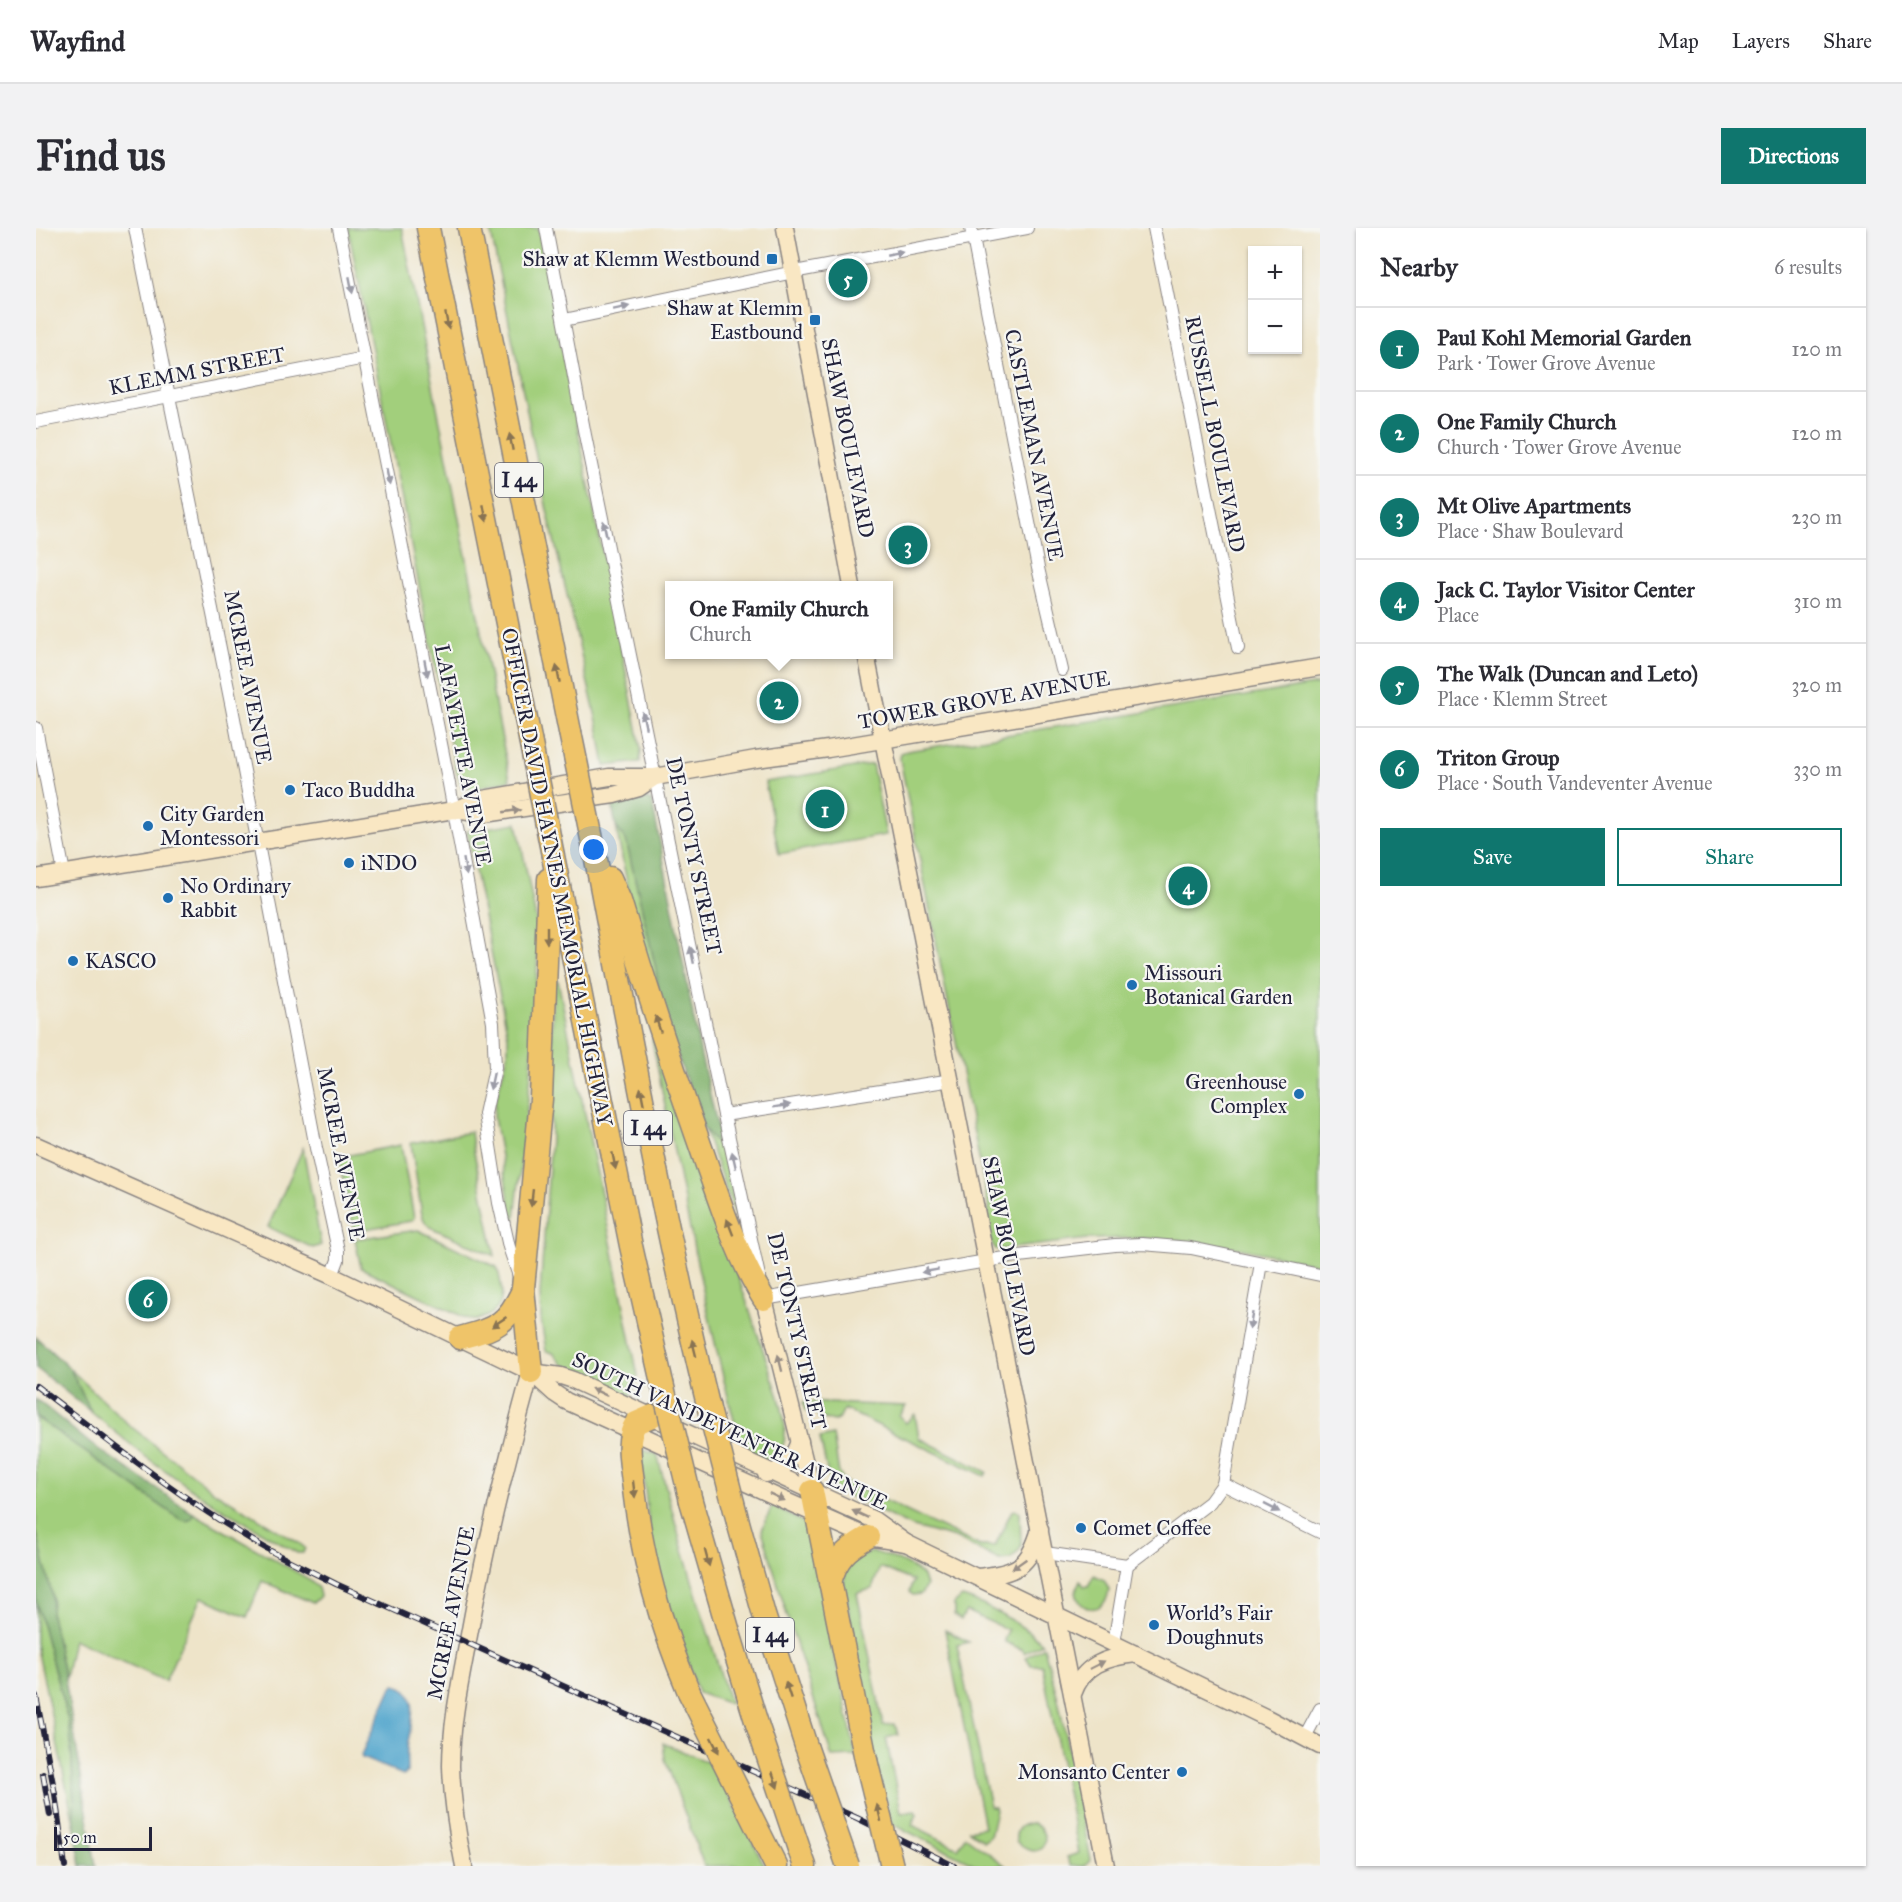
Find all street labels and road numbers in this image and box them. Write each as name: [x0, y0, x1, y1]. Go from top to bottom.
street label: RUSSELL BOULEVARD: [1179, 313, 1251, 555]
street label: CASTLEMAN AVENUE: [999, 327, 1069, 563]
street label: SHAW BOULEVARD: [816, 336, 880, 540]
street label: KLEMM STREET: [107, 341, 287, 401]
road number: I 44: [495, 463, 543, 497]
street label: MCREE AVENUE: [218, 588, 278, 766]
street label: OFFICER DAVID HAYNES MEMORIAL HIGHWAY: [496, 626, 618, 1129]
street label: LAFAYETTE AVENUE: [429, 642, 497, 868]
street label: TOWER GROVE AVENUE: [856, 665, 1112, 735]
street label: DE TONTY STREET: [660, 755, 728, 957]
street label: MCREE AVENUE: [311, 1065, 371, 1243]
road number: I 44: [624, 1111, 672, 1145]
street label: SHAW BOULEVARD: [977, 1154, 1041, 1358]
street label: DE TONTY STREET: [762, 1230, 832, 1432]
street label: SOUTH VANDEVENTER AVENUE: [568, 1346, 892, 1516]
street label: MCREE AVENUE: [421, 1524, 481, 1702]
road number: I 44: [746, 1618, 794, 1652]

